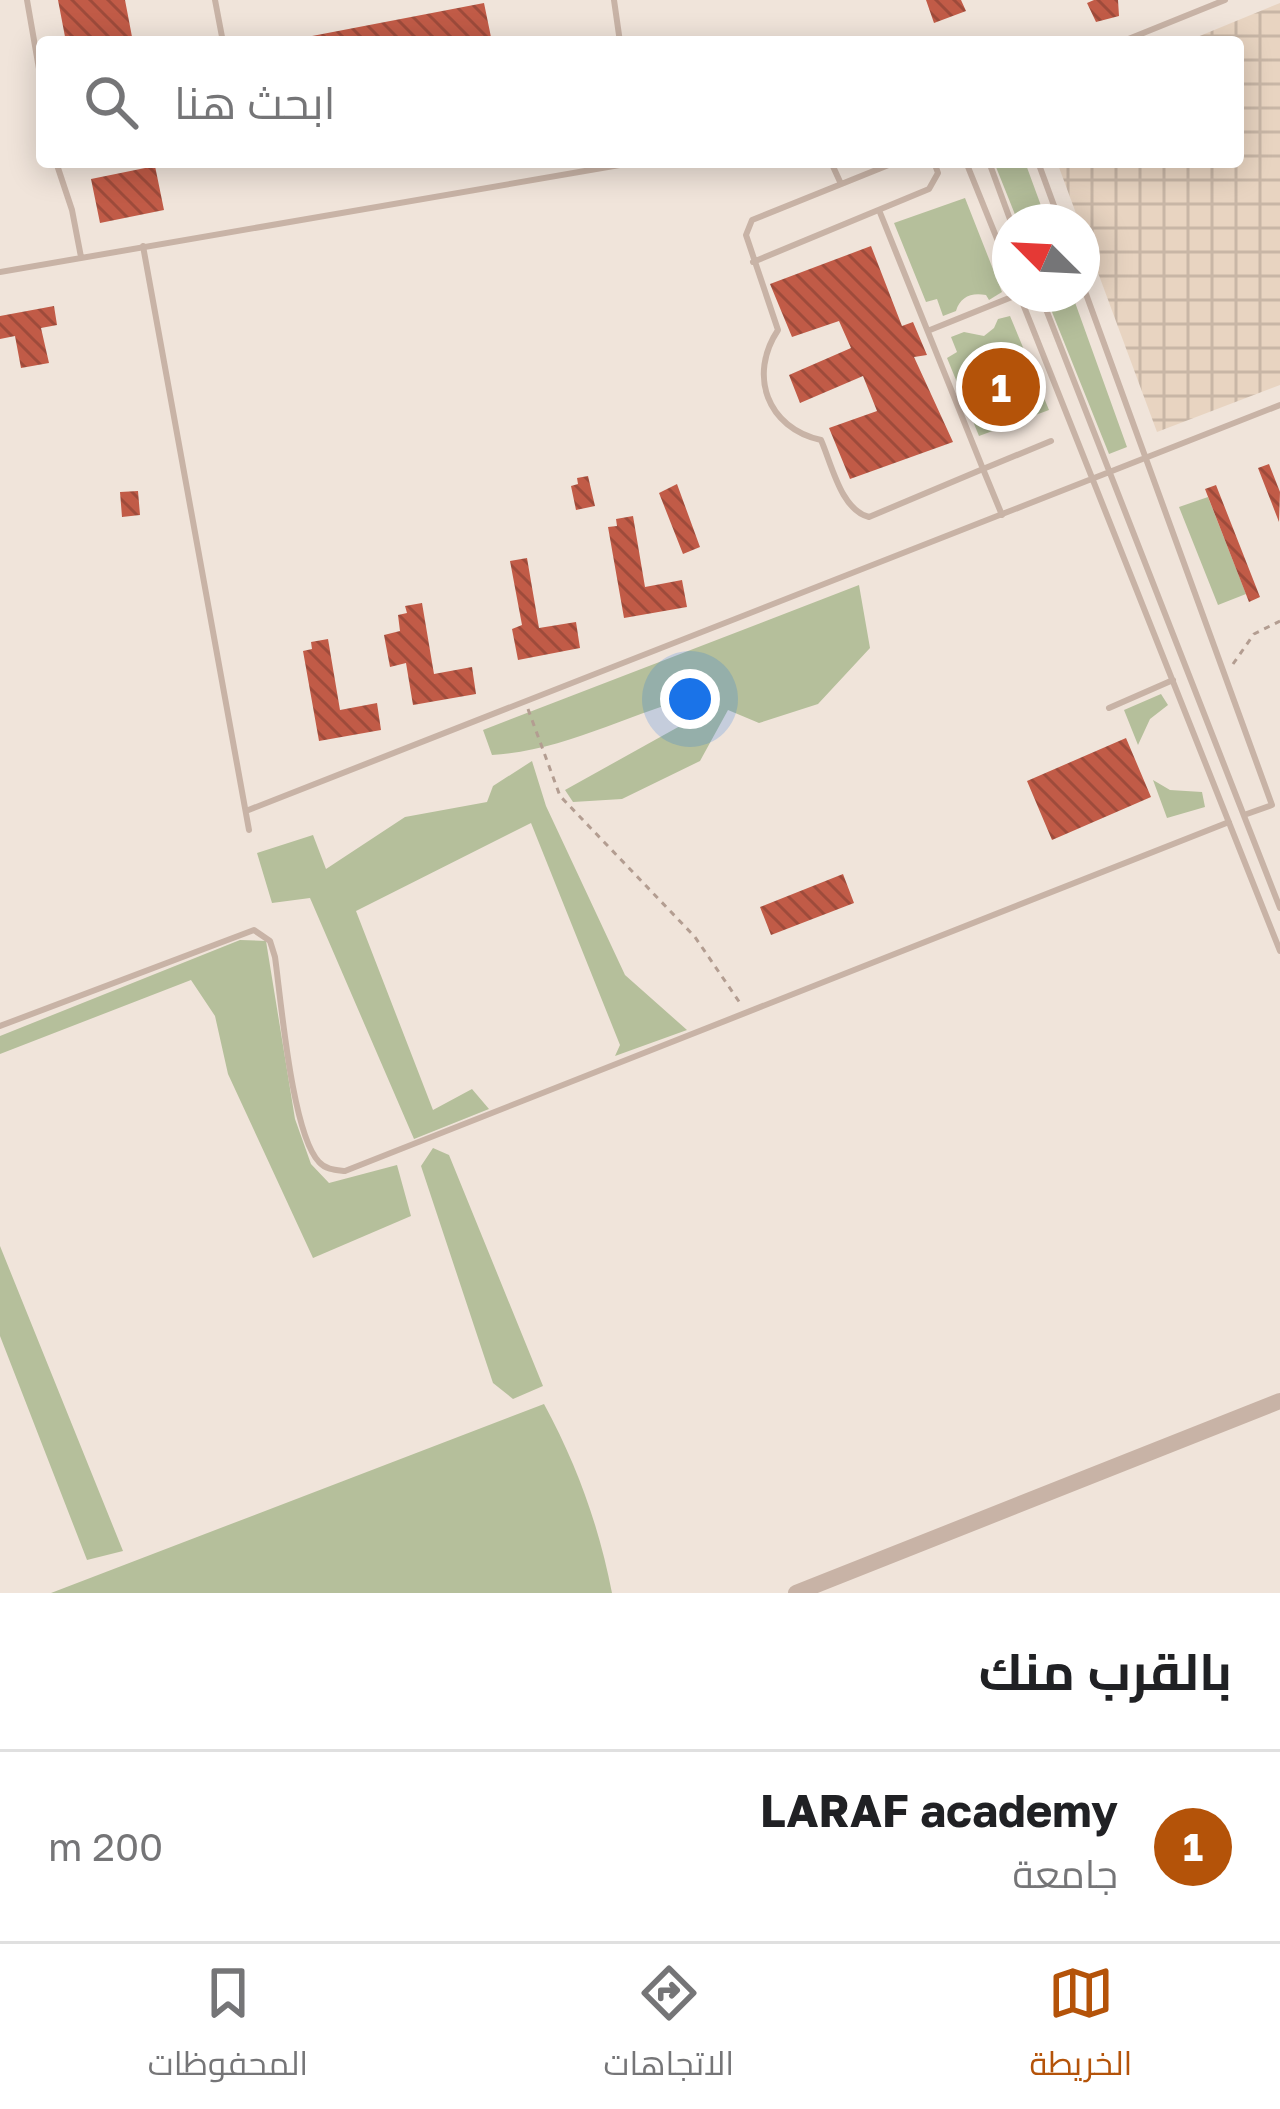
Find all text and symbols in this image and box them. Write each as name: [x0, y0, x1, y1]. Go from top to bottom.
search box: [36, 36, 1244, 168]
icon: search: [78, 69, 144, 135]
text: ابحث هنا: [174, 75, 336, 129]
north arrow: [992, 204, 1100, 312]
pin: 1: [962, 342, 1040, 432]
your location: [660, 669, 720, 729]
text: بالقرب منك: [979, 1640, 1232, 1701]
text: LARAF academy: [760, 1783, 1118, 1837]
text: 200 m: [48, 1823, 163, 1870]
text: 1: [1183, 1823, 1203, 1870]
text: جامعة: [1012, 1850, 1118, 1897]
tab: المحفوظات: [148, 1960, 308, 2094]
tab: الاتجاهات: [604, 1960, 734, 2094]
tab: الخريطة: [1029, 1960, 1132, 2094]

